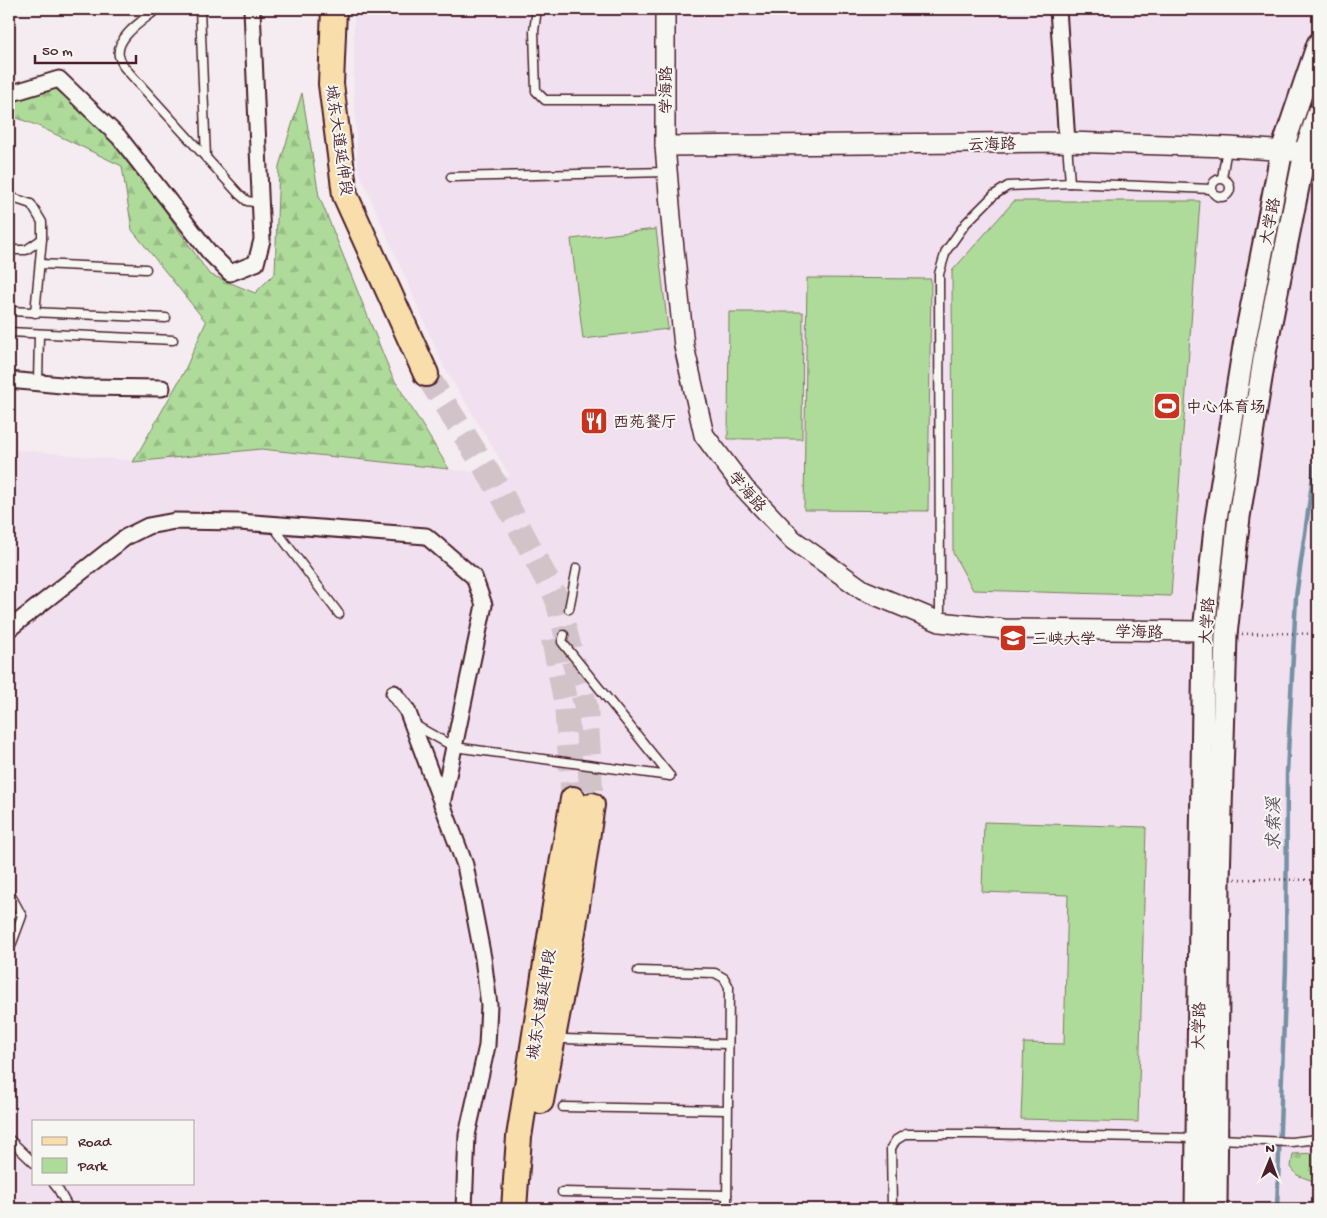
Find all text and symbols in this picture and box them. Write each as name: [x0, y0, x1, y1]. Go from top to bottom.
scale bar: [35, 32, 136, 64]
text: 50 m: [42, 43, 73, 61]
street label: 学海路: [657, 66, 678, 114]
street label: 城东大道延伸段: [319, 83, 356, 197]
street label: 云海路: [968, 135, 1016, 156]
street label: 大学路: [1257, 196, 1286, 247]
sports icon: 中心体育场: [1152, 391, 1182, 421]
place label: 中心体育场: [1186, 398, 1266, 419]
restaurant icon: 西苑餐厅: [579, 406, 609, 436]
place label: 西苑餐厅: [613, 413, 677, 434]
street label: 学海路: [722, 468, 770, 518]
street label: 大学路: [1196, 596, 1221, 646]
school or university icon: 三峡大学: [998, 623, 1028, 653]
street label: 学海路: [1115, 623, 1163, 644]
place label: 三峡大学: [1032, 631, 1096, 651]
water label: 求索溪: [1264, 796, 1286, 851]
street label: 城东大道延伸段: [523, 947, 562, 1061]
street label: 大学路: [1190, 1002, 1211, 1050]
legend: [32, 1120, 195, 1186]
text: Road: [78, 1134, 112, 1152]
north arrow: [1244, 1136, 1294, 1186]
text: N: [1265, 1141, 1275, 1158]
text: Park: [77, 1158, 108, 1176]

